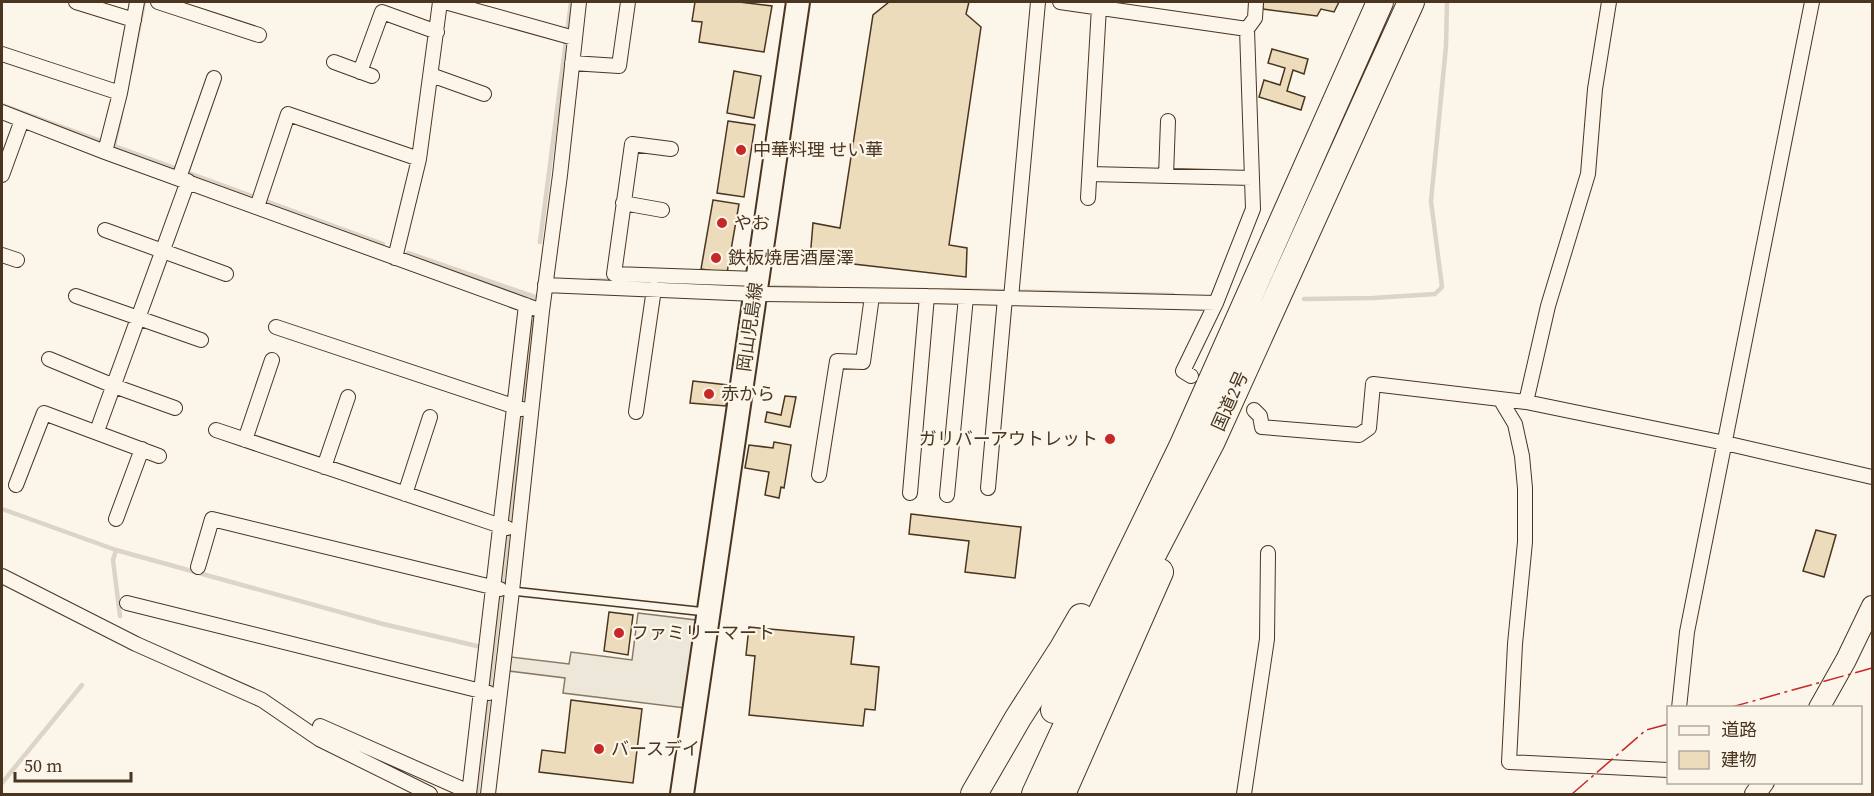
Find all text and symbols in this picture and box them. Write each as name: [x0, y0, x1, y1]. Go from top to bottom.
place label: 中華料理 せい華: [753, 137, 883, 162]
marker: 中華料理 せい華: [734, 143, 748, 157]
place label: やお: [734, 210, 770, 235]
marker: やお: [715, 216, 729, 230]
place label: 鉄板焼居酒屋澤: [728, 245, 854, 270]
marker: 鉄板焼居酒屋澤: [709, 251, 723, 265]
street label: 岡山児島線: [731, 281, 768, 373]
street label: 国道2号: [1205, 367, 1254, 435]
place label: 赤から: [721, 381, 775, 406]
marker: 赤から: [702, 387, 716, 401]
place label: ガリバーアウトレット: [919, 426, 1098, 451]
marker: ガリバーアウトレット: [1103, 432, 1117, 446]
place label: ファミリーマート: [631, 620, 775, 645]
marker: ファミリーマート: [612, 626, 626, 640]
legend: [1667, 706, 1862, 784]
text: 道路: [1721, 717, 1757, 742]
place label: バースデイ: [611, 736, 700, 761]
marker: バースデイ: [592, 742, 606, 756]
scale bar: [15, 745, 130, 783]
text: 建物: [1721, 747, 1757, 772]
text: 50 m: [24, 753, 62, 778]

